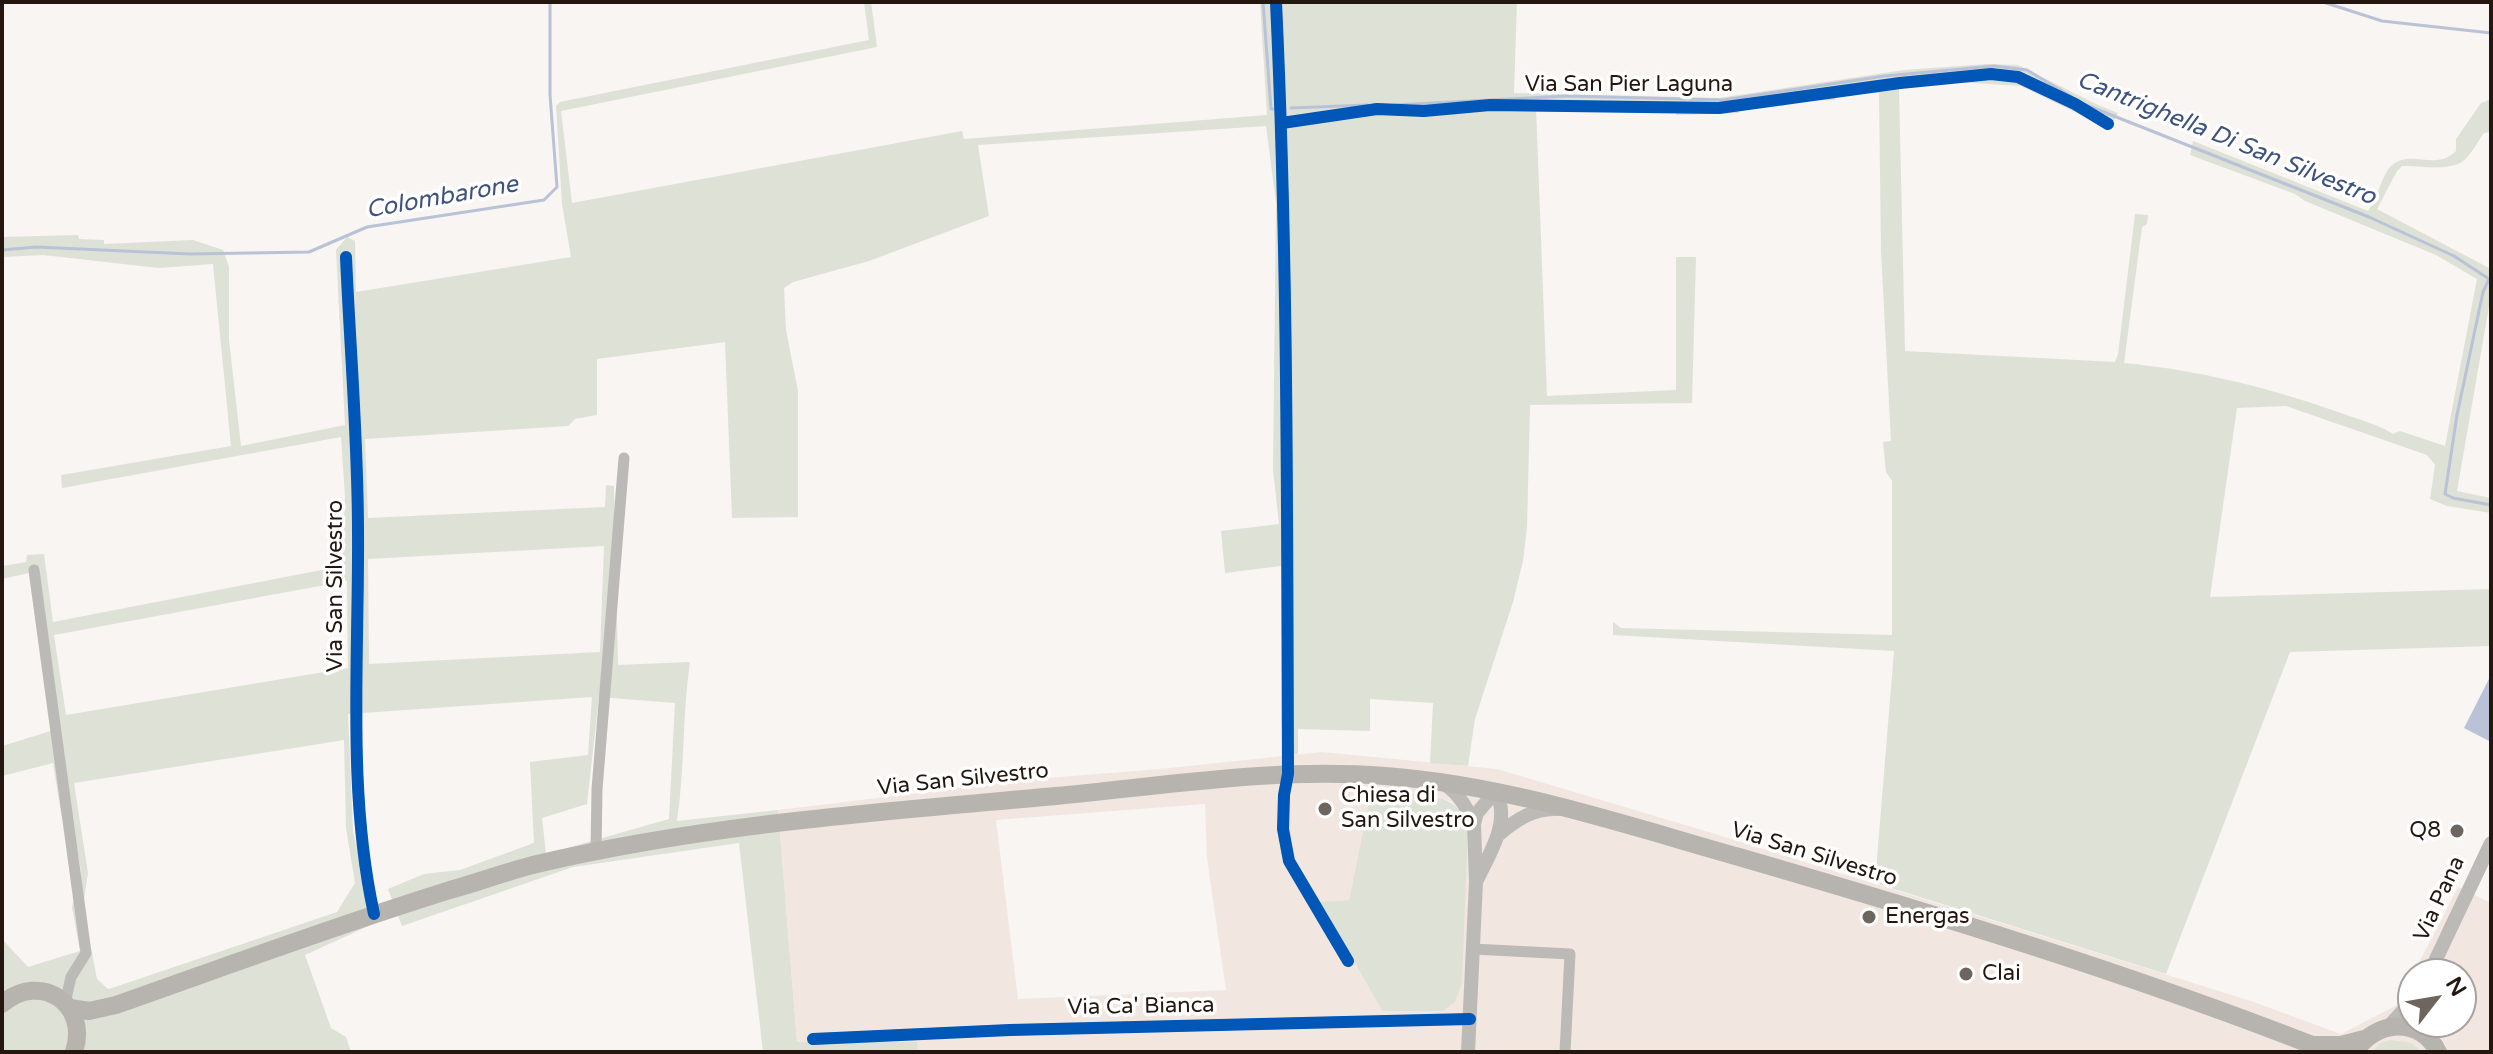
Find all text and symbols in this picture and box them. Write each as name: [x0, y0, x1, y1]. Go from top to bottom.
water label: Cantrighella Di San Silvestro: [2072, 66, 2380, 212]
street label: Via San Pier Laguna: [1525, 72, 1733, 98]
water label: Colombarone: [364, 170, 520, 226]
street label: Via San Silvestro: [323, 500, 349, 672]
street label: Via San Silvestro: [876, 758, 1050, 802]
place label: Chiesa di San Silvestro: [1341, 783, 1475, 834]
marker: Chiesa di San Silvestro: [1316, 800, 1334, 818]
street label: Via San Silvestro: [1728, 817, 1900, 893]
place label: Q8: [2409, 818, 2441, 844]
marker: Q8: [2448, 822, 2466, 840]
street label: Via Pana: [2409, 852, 2471, 946]
place label: Energas: [1885, 904, 1970, 930]
marker: Energas: [1860, 908, 1878, 926]
north arrow: [2397, 958, 2477, 1038]
place label: Clai: [1982, 961, 2021, 987]
marker: Clai: [1957, 965, 1975, 983]
text: N: [2440, 972, 2472, 1001]
street label: Via Ca' Bianca: [1067, 993, 1215, 1021]

